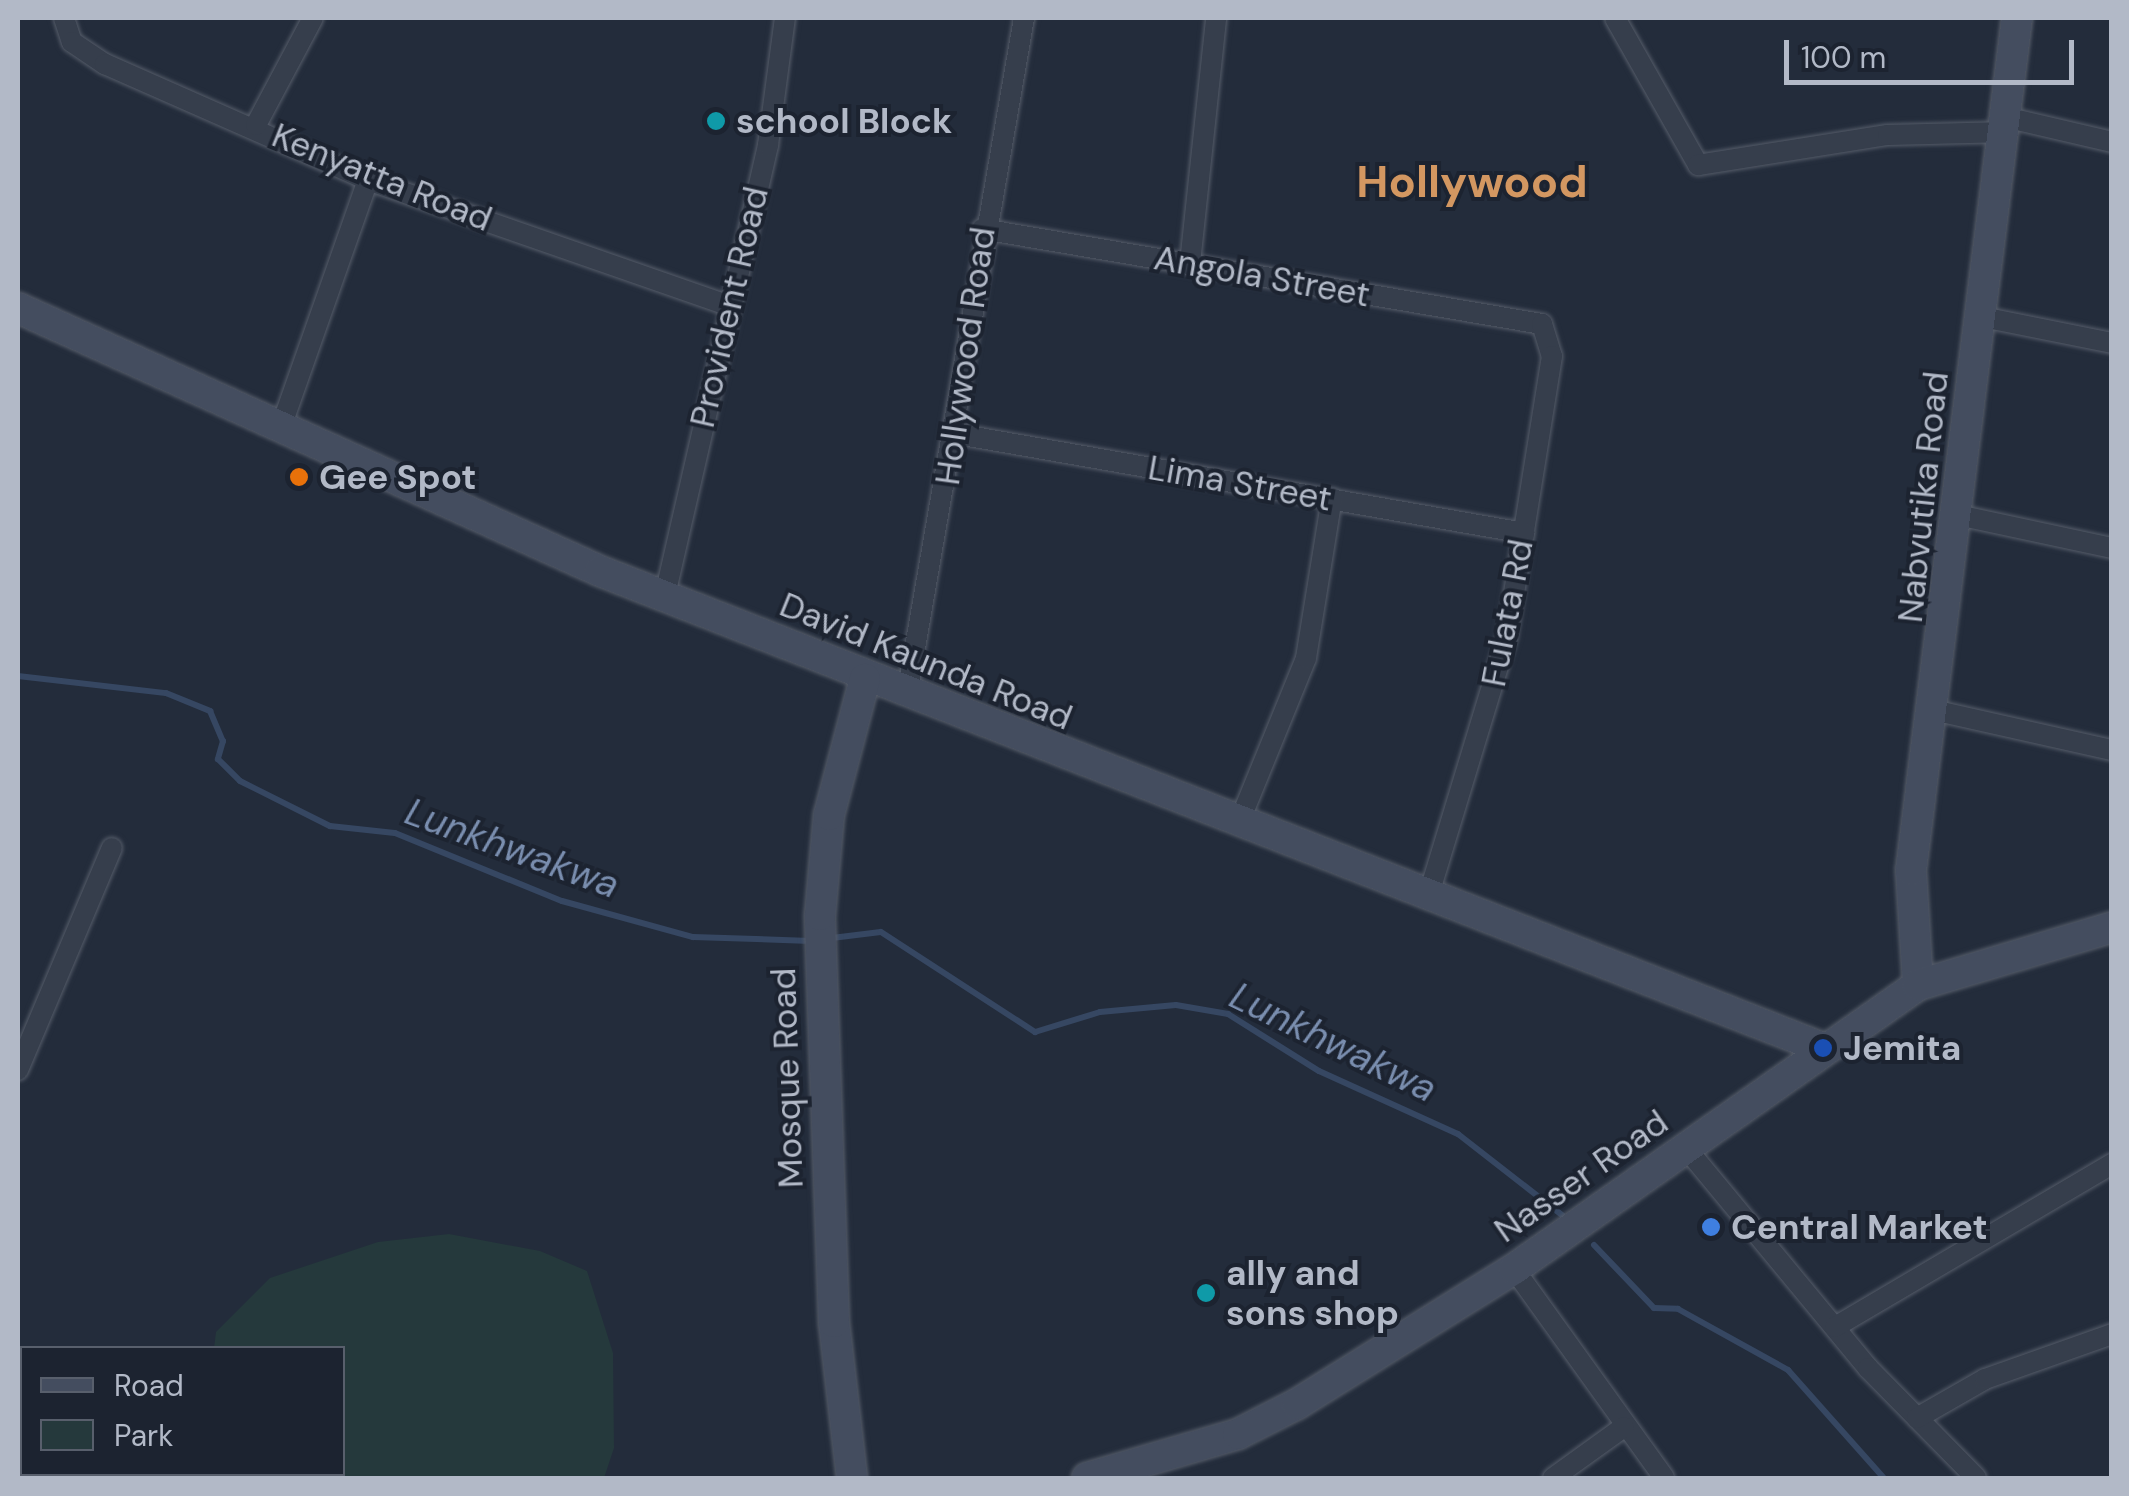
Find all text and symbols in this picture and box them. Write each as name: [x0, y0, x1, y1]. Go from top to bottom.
scale bar: [1789, 20, 2079, 82]
text: 100 m: [1801, 38, 1886, 77]
place label: school Block: [736, 100, 952, 142]
marker: school Block: [705, 110, 727, 132]
street label: Kenyatta Road: [266, 114, 498, 240]
district label: Hollywood: [1356, 155, 1588, 209]
street label: Provident Road: [681, 183, 777, 431]
street label: Hollywood Road: [926, 224, 1004, 488]
street label: Angola Street: [1151, 236, 1373, 316]
street label: Nabvutika Road: [1889, 369, 1957, 625]
street label: Lima Street: [1145, 446, 1335, 520]
place label: Gee Spot: [319, 456, 476, 498]
marker: Gee Spot: [288, 466, 310, 488]
street label: Fulata Rd: [1472, 536, 1542, 690]
street label: David Kaunda Road: [774, 583, 1078, 739]
water label: Lunkhwakwa: [399, 789, 625, 909]
street label: Mosque Road: [762, 967, 812, 1189]
water label: Lunkhwakwa: [1222, 973, 1444, 1113]
place label: Jemita: [1843, 1027, 1961, 1069]
marker: Jemita: [1812, 1037, 1834, 1059]
street label: Nasser Road: [1486, 1101, 1676, 1251]
place label: Central Market: [1731, 1206, 1988, 1248]
marker: Central Market: [1700, 1216, 1722, 1238]
place label: ally and sons shop: [1226, 1252, 1399, 1334]
marker: ally and sons shop: [1195, 1282, 1217, 1304]
legend: [20, 1346, 345, 1476]
text: Road: [114, 1366, 184, 1405]
text: Park: [114, 1416, 173, 1455]

